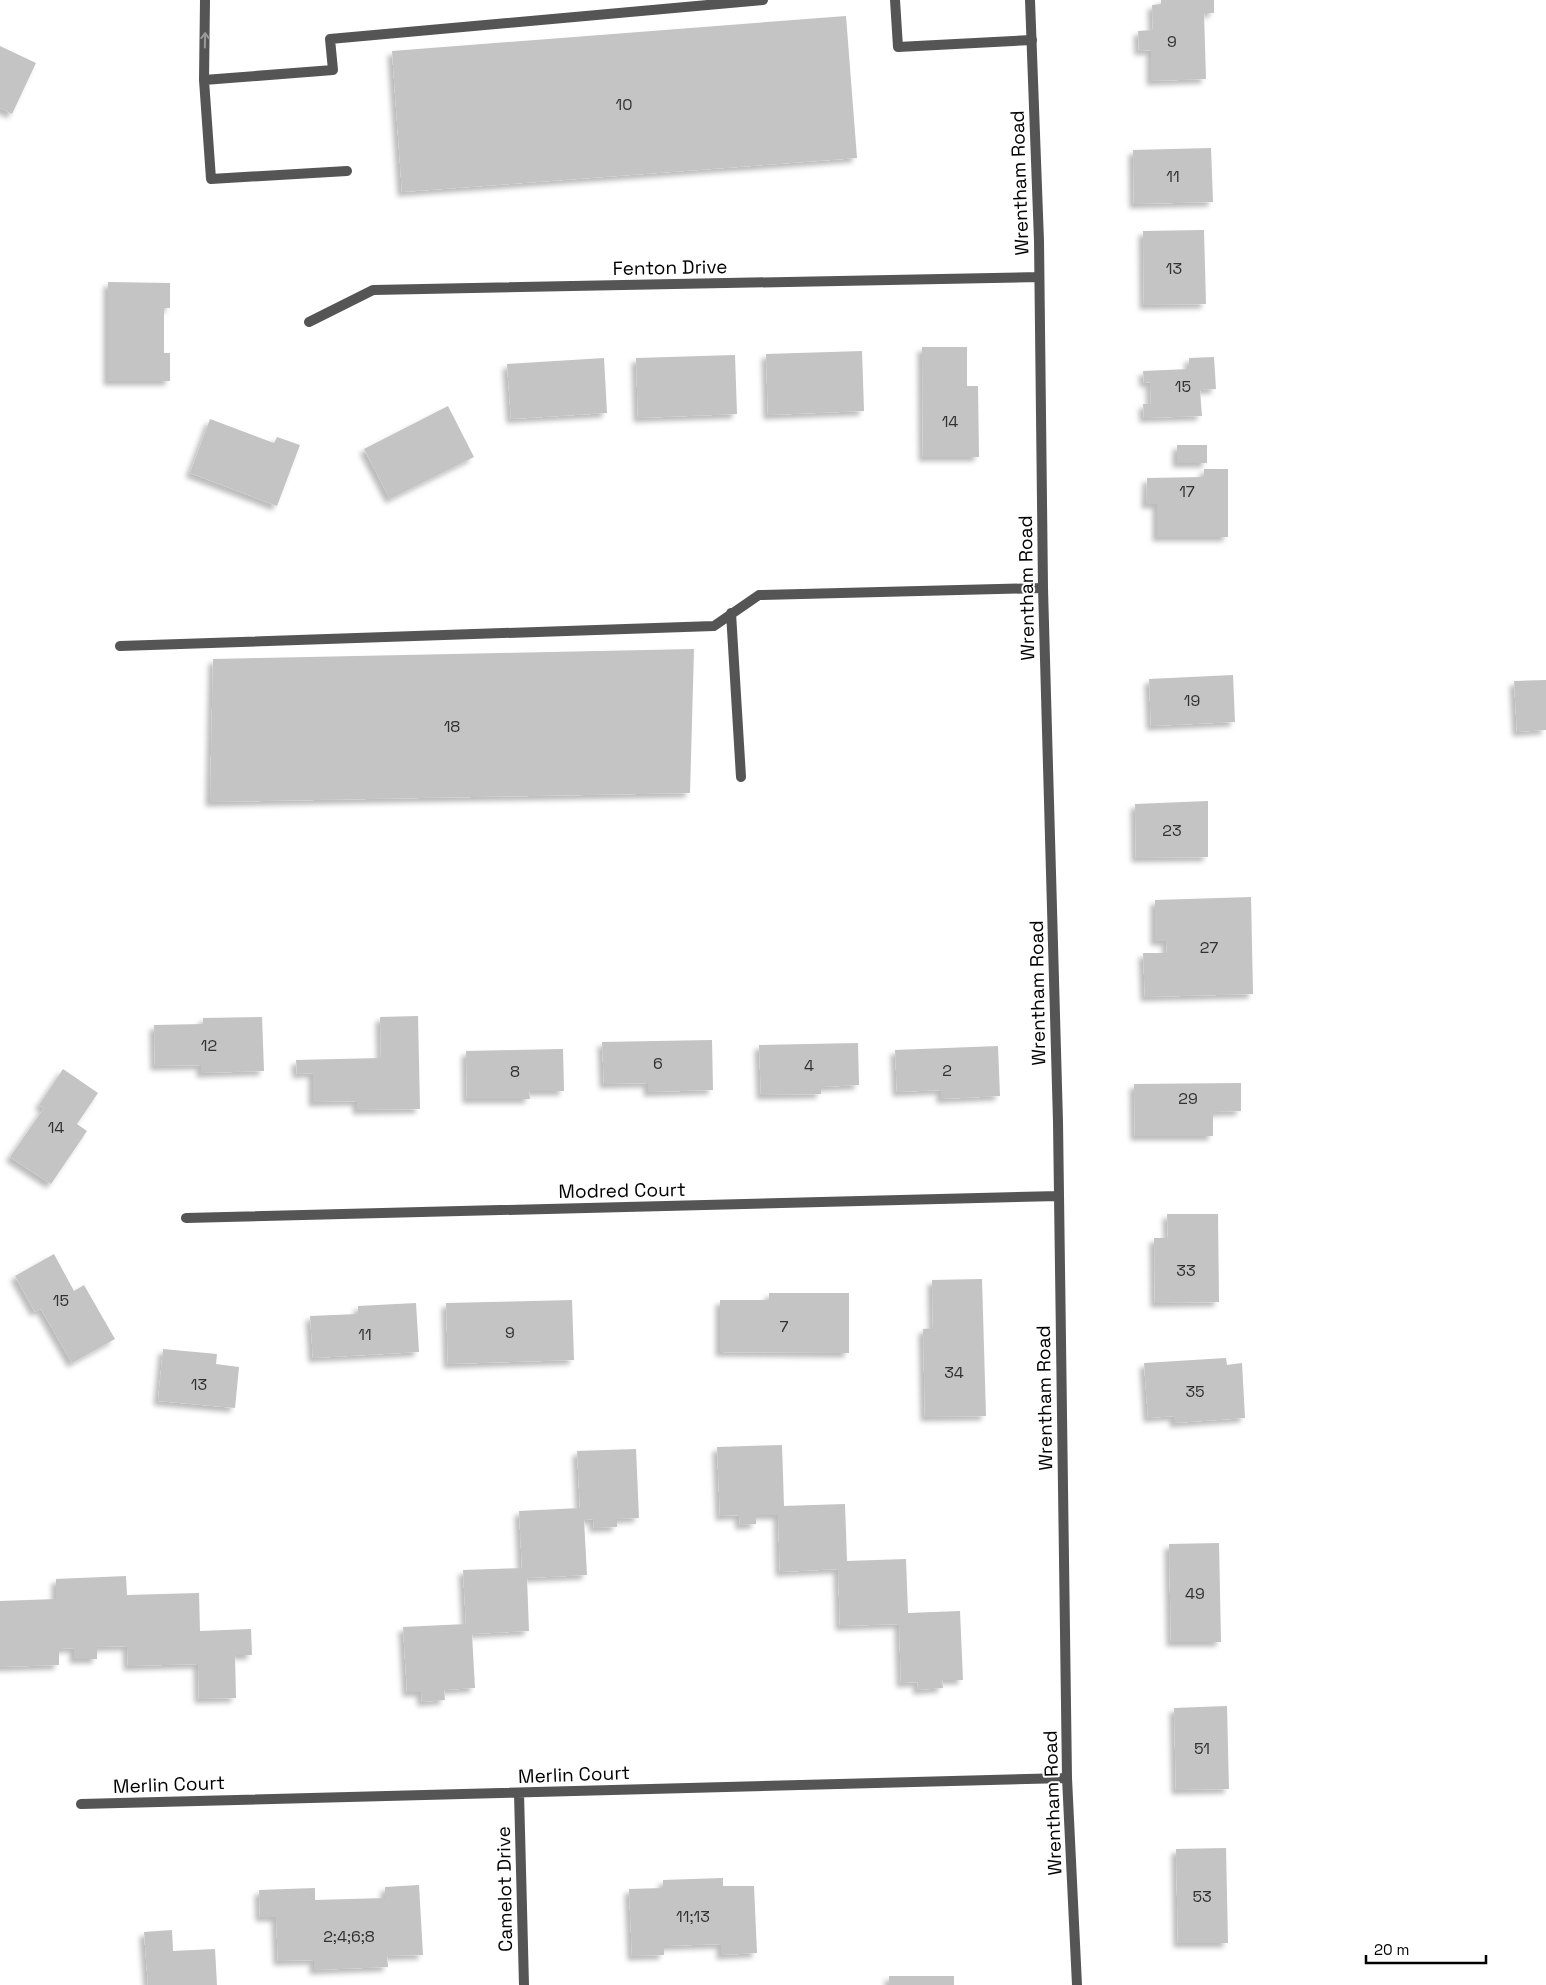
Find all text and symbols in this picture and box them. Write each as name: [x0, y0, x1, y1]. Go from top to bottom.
house number: 9: [1167, 31, 1177, 52]
one-way arrow: [200, 32, 210, 48]
house number: 10: [616, 94, 632, 115]
street label: Wrentham Road: [1004, 110, 1035, 256]
house number: 11: [1166, 166, 1180, 187]
street label: Fenton Drive: [612, 254, 728, 281]
house number: 13: [1166, 258, 1182, 279]
house number: 15: [1175, 376, 1191, 397]
house number: 14: [942, 411, 958, 432]
house number: 17: [1179, 481, 1195, 502]
street label: Wrentham Road: [1013, 515, 1040, 661]
house number: 19: [1184, 690, 1200, 711]
house number: 18: [444, 716, 460, 737]
house number: 23: [1162, 820, 1182, 841]
street label: Wrentham Road: [1024, 920, 1051, 1066]
house number: 27: [1200, 937, 1218, 958]
house number: 12: [201, 1035, 217, 1056]
house number: 6: [653, 1053, 663, 1074]
house number: 4: [804, 1055, 814, 1076]
house number: 2: [942, 1060, 952, 1081]
house number: 8: [510, 1061, 520, 1082]
house number: 29: [1178, 1088, 1198, 1109]
house number: 14: [48, 1117, 64, 1138]
street label: Modred Court: [558, 1177, 686, 1204]
house number: 33: [1176, 1260, 1196, 1281]
house number: 15: [53, 1290, 69, 1311]
house number: 7: [779, 1316, 789, 1337]
house number: 9: [505, 1322, 515, 1343]
house number: 11: [358, 1324, 372, 1345]
street label: Wrentham Road: [1031, 1325, 1058, 1471]
house number: 34: [944, 1362, 964, 1383]
house number: 13: [191, 1374, 207, 1395]
house number: 35: [1185, 1381, 1205, 1402]
house number: 49: [1185, 1583, 1205, 1604]
street label: Wrentham Road: [1037, 1730, 1068, 1876]
house number: 51: [1194, 1738, 1210, 1759]
street label: Merlin Court: [518, 1760, 631, 1789]
street label: Merlin Court: [113, 1770, 226, 1799]
street label: Camelot Drive: [491, 1826, 518, 1952]
house number: 53: [1192, 1886, 1212, 1907]
house number: 11;13: [676, 1906, 710, 1927]
house number: 2;4;6;8: [323, 1926, 375, 1947]
scale bar: [1366, 1932, 1486, 1964]
text: 20 m: [1374, 1940, 1409, 1959]

